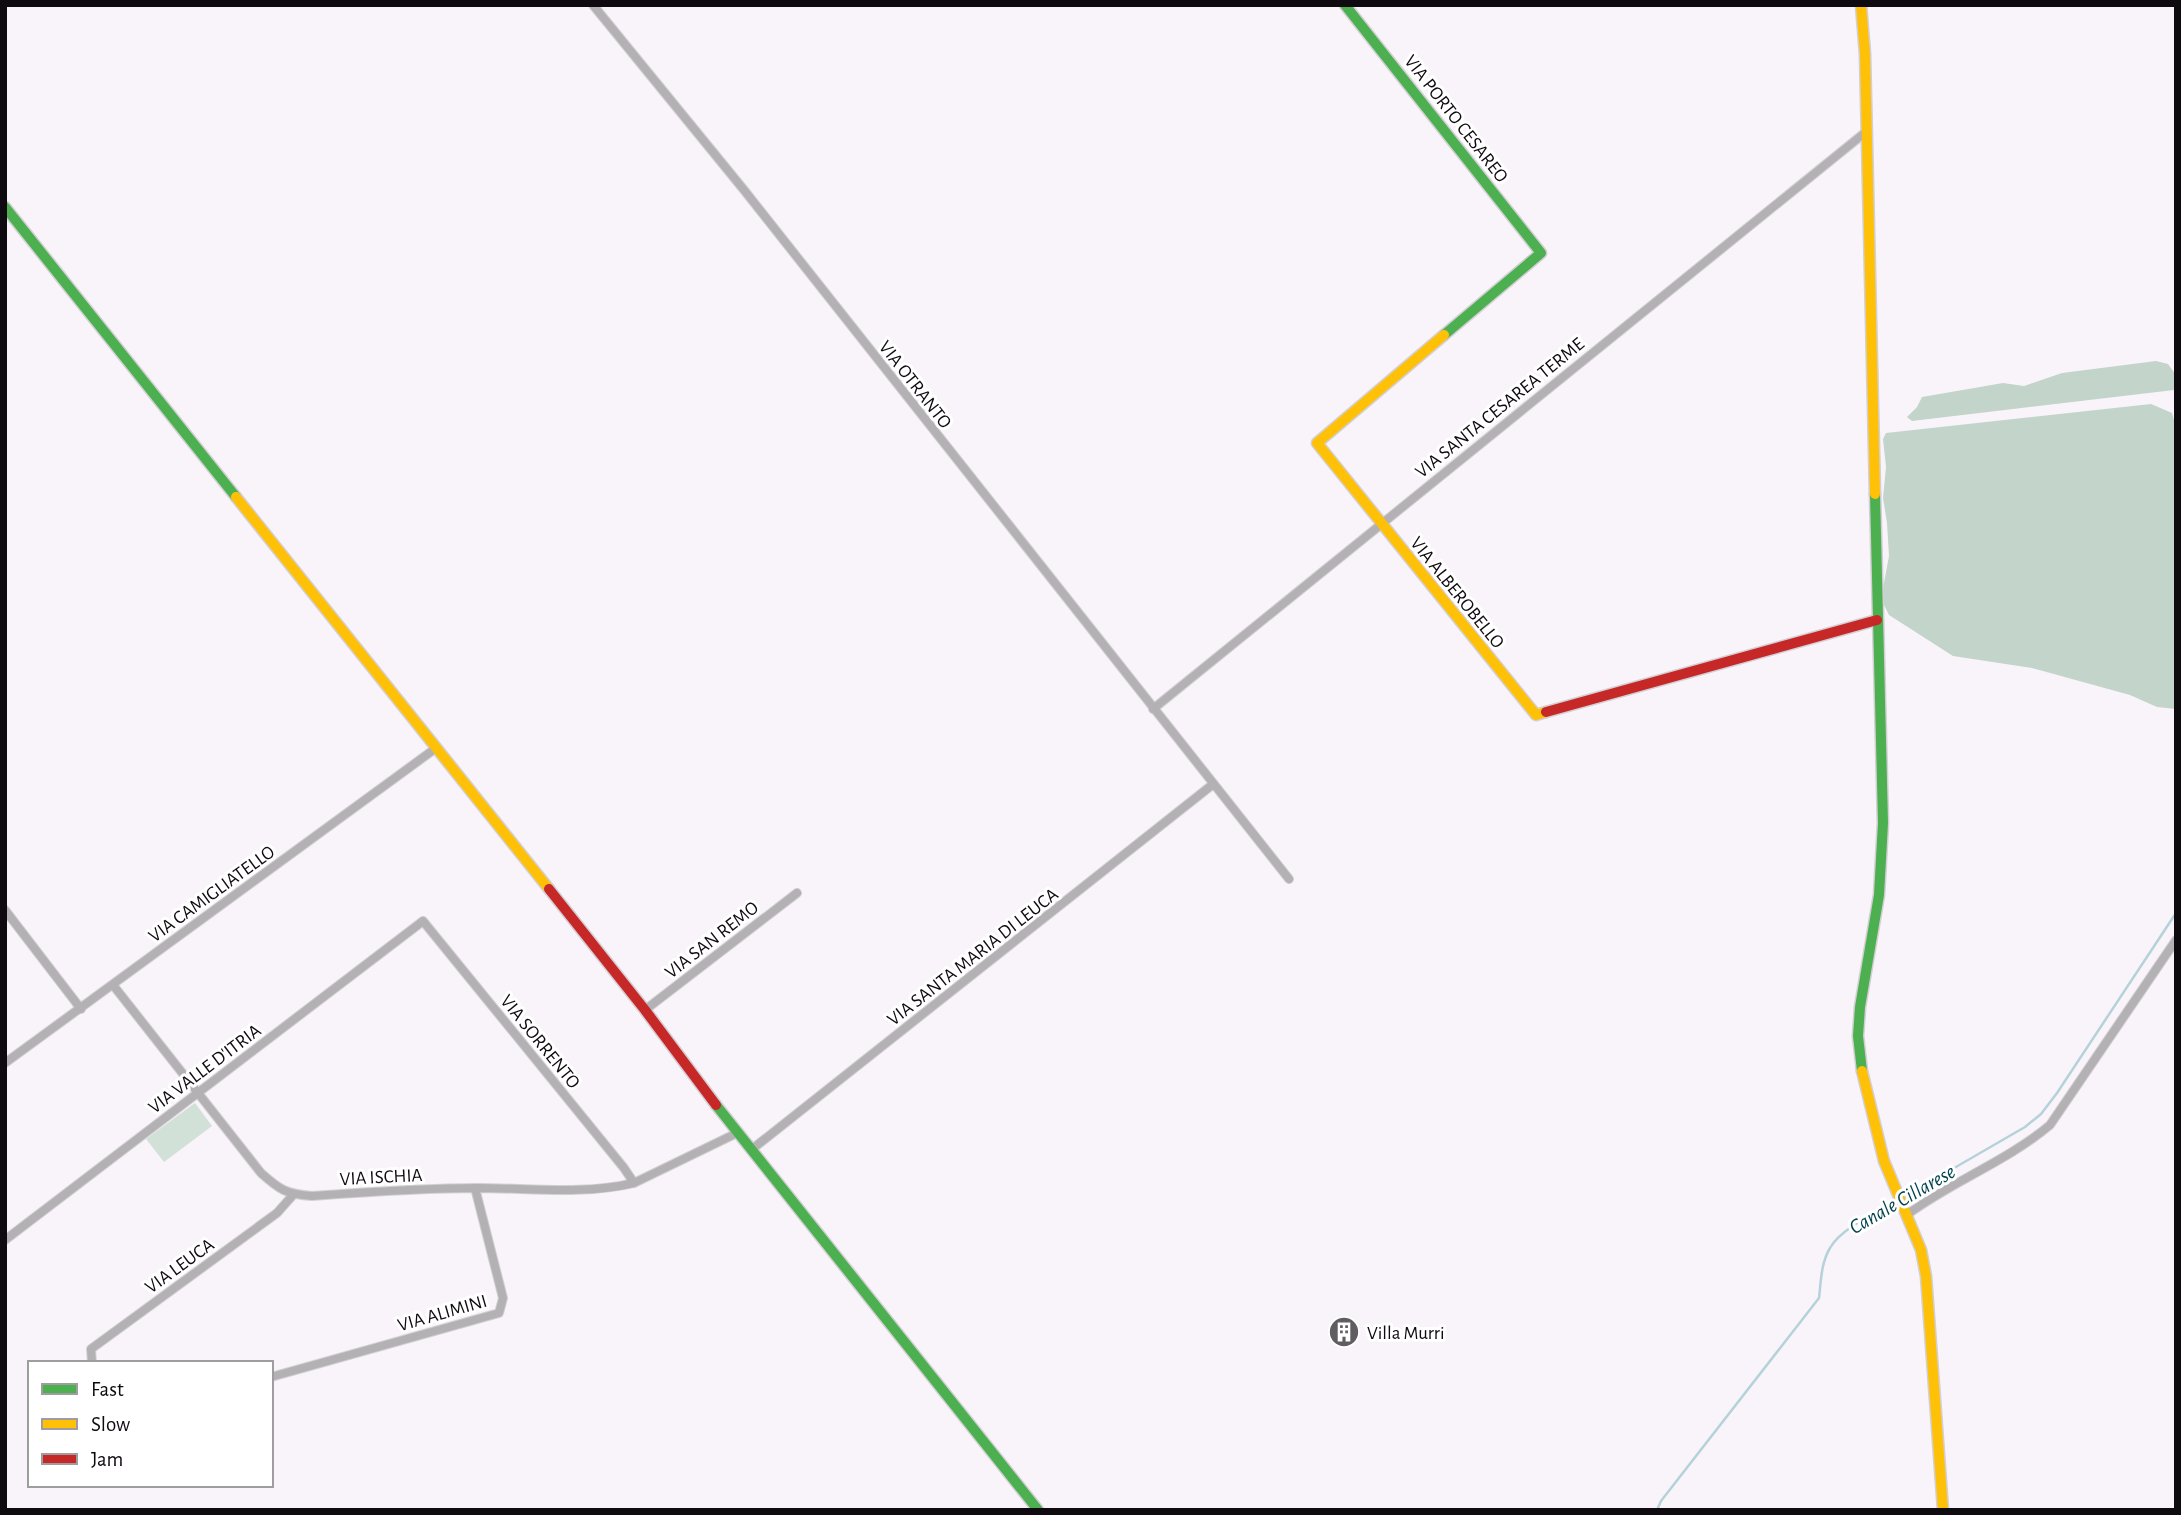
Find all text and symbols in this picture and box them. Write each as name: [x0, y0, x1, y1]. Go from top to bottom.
street label: VIA PORTO CESAREO: [1400, 52, 1511, 186]
street label: VIA SANTA CESAREA TERME: [1412, 334, 1588, 482]
street label: VIA OTRANTO: [875, 338, 955, 432]
street label: VIA ALBEROBELLO: [1406, 534, 1507, 652]
street label: VIA CAMIGLIATELLO: [145, 842, 278, 946]
street label: VIA SANTA MARIA DI LEUCA: [884, 885, 1062, 1030]
street label: VIA SAN REMO: [662, 898, 762, 982]
street label: VIA SORRENTO: [496, 991, 583, 1092]
street label: VIA VALLE D'ITRIA: [145, 1021, 265, 1117]
water label: Canale Cillarese: [1846, 1161, 1959, 1238]
street label: VIA ISCHIA: [339, 1166, 423, 1189]
street label: VIA LEUCA: [142, 1235, 218, 1297]
street label: VIA ALIMINI: [396, 1292, 489, 1335]
building icon: Villa Murri: [1327, 1315, 1361, 1349]
place label: Villa Murri: [1367, 1324, 1445, 1343]
legend: [28, 1361, 273, 1487]
text: Fast: [91, 1379, 124, 1400]
text: Slow: [91, 1414, 130, 1435]
text: Jam: [91, 1449, 123, 1470]

